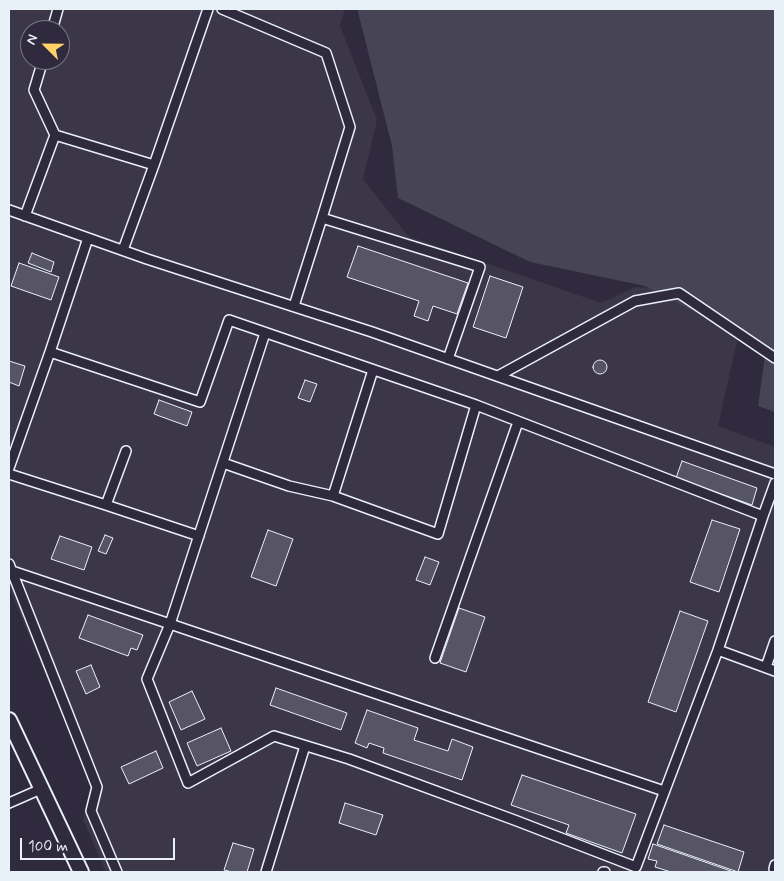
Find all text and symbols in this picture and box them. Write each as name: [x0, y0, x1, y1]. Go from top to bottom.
north arrow: [20, 20, 70, 70]
text: N: [22, 32, 42, 47]
scale bar: [22, 828, 178, 860]
text: 100 m: [28, 837, 68, 857]

